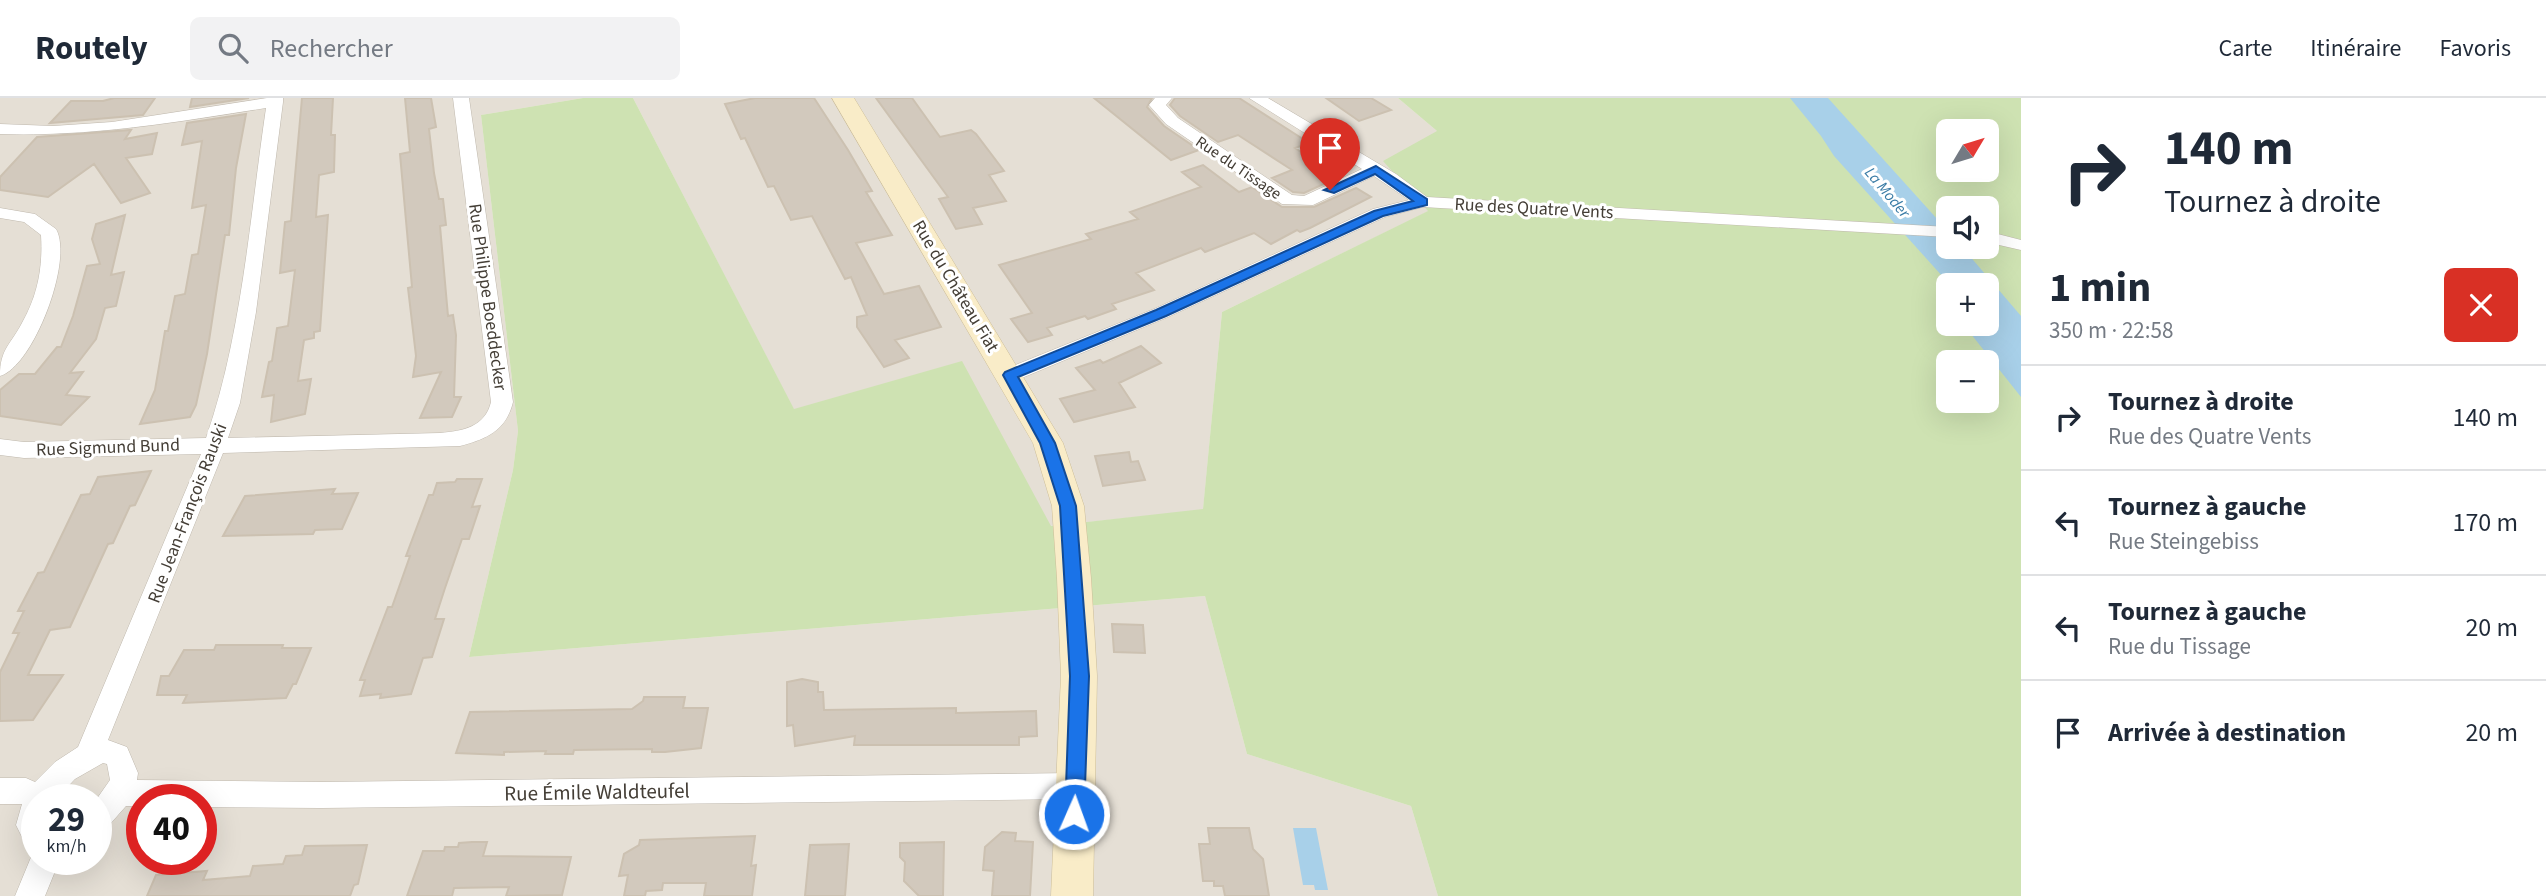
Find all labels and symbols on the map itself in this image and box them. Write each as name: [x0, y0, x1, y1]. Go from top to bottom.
pin: [1300, 118, 1360, 190]
north arrow: [1936, 119, 1998, 182]
street label: Rue du Tissage: [1191, 131, 1286, 205]
water label: La Moder: [1859, 163, 1916, 224]
street label: Rue des Quatre Vents: [1454, 192, 1614, 225]
street label: Rue Philippe Boeddecker: [462, 202, 513, 393]
street label: Rue du Château Fiat: [906, 216, 1005, 357]
street label: Rue Jean-François Rauski: [142, 420, 233, 607]
street label: Rue Sigmund Bund: [36, 432, 180, 463]
street label: Rue Émile Waldteufel: [504, 775, 690, 809]
position arrow: [1037, 777, 1111, 851]
speed limit sign: 40: [126, 784, 217, 875]

